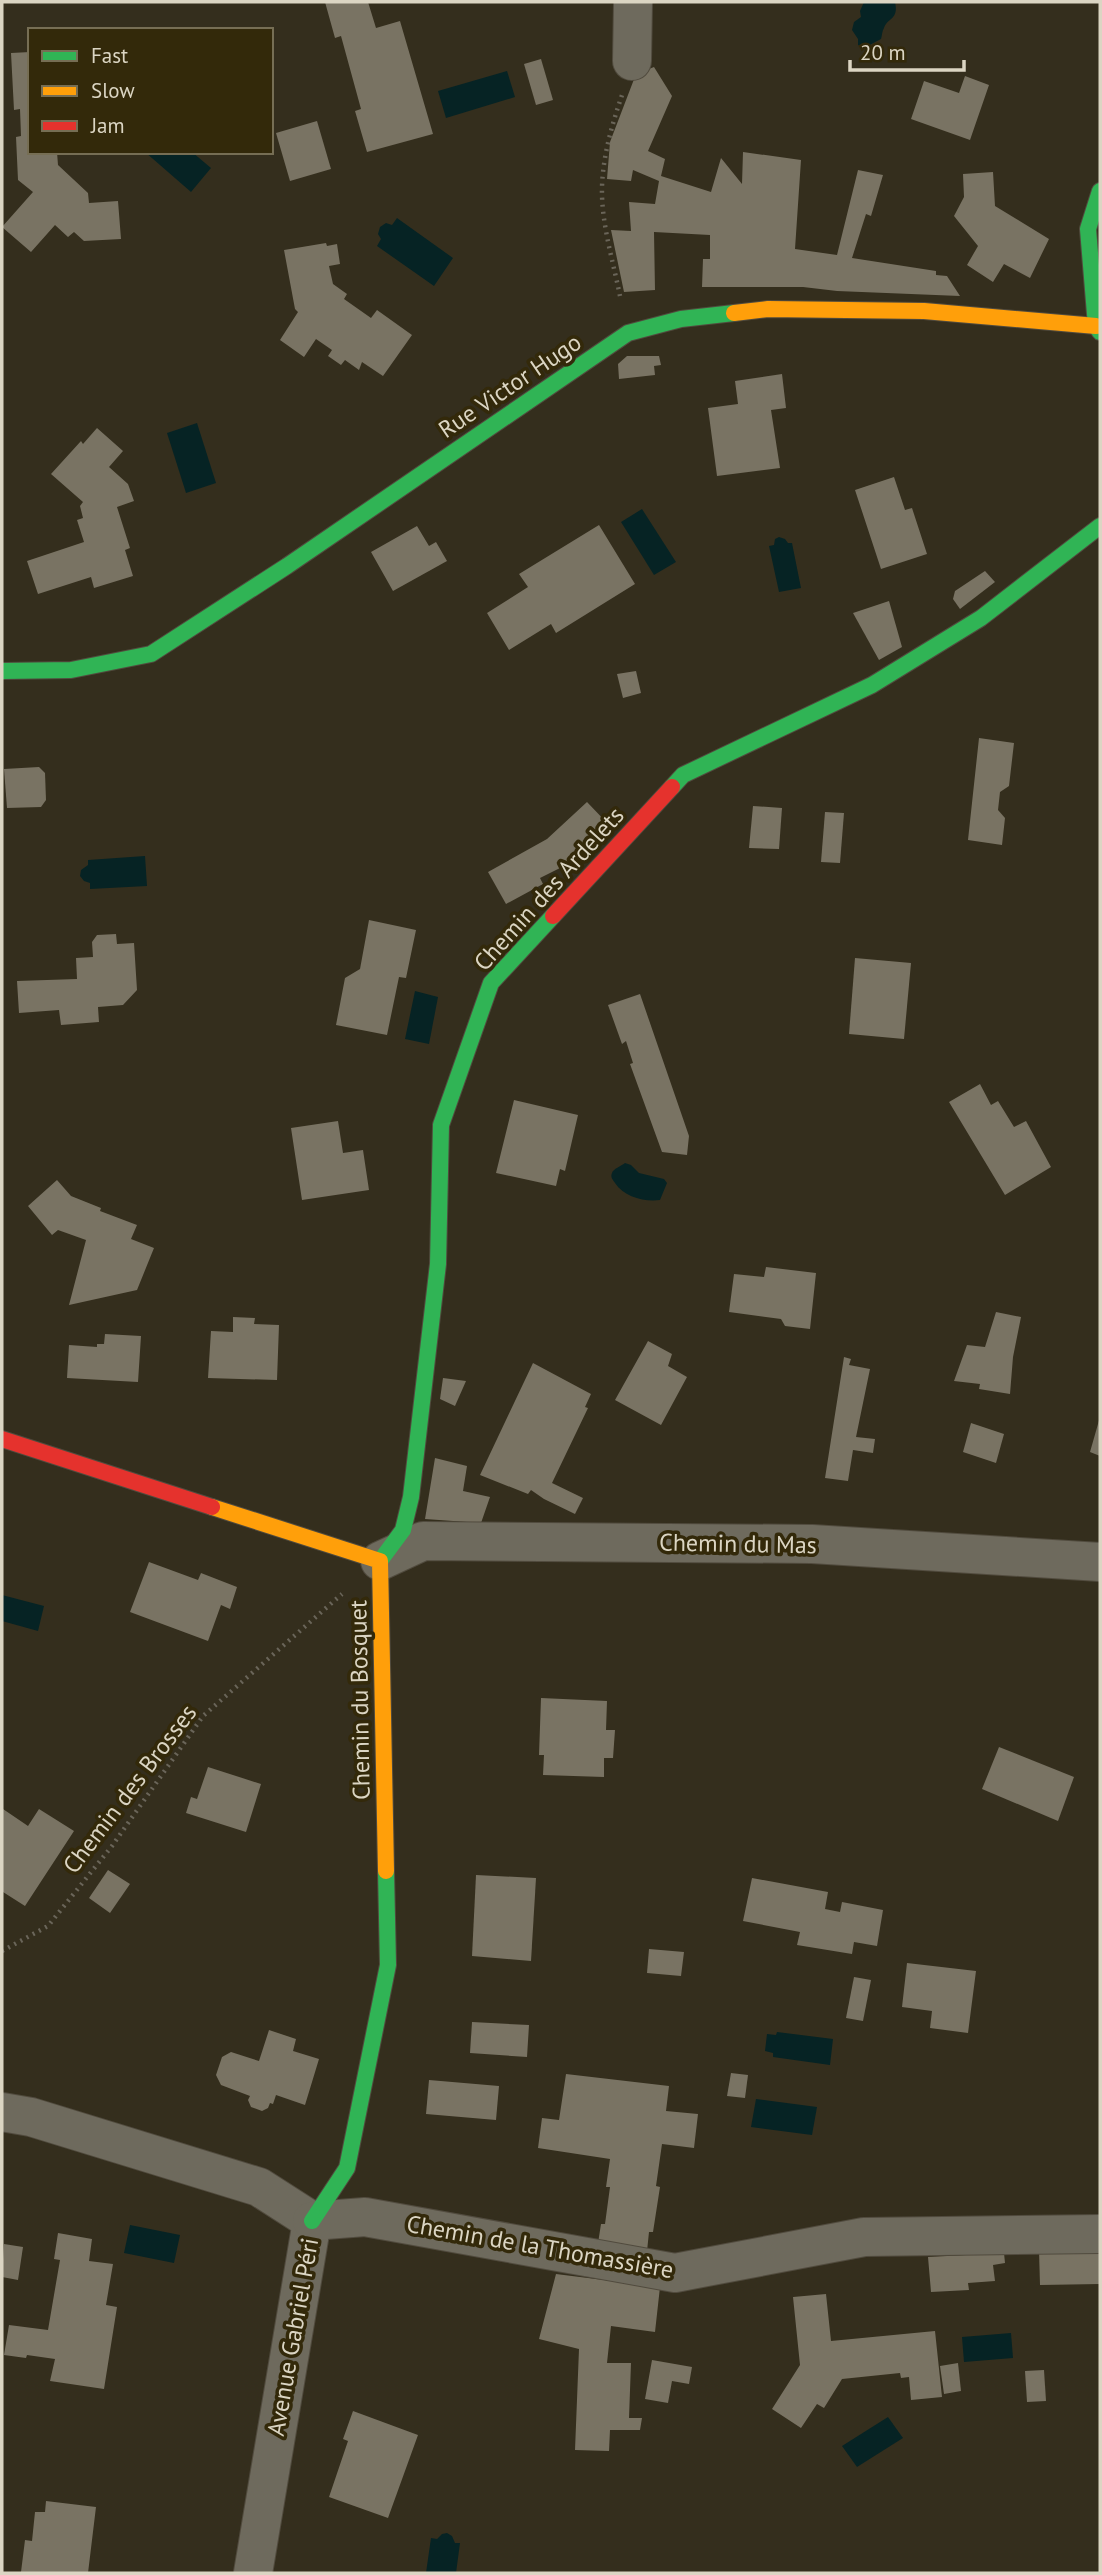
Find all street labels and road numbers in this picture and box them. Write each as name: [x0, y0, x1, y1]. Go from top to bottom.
street label: Rue Victor Hugo: [432, 326, 587, 445]
street label: Chemin des Ardelets: [467, 800, 630, 977]
street label: Chemin du Mas: [659, 1527, 817, 1560]
street label: Chemin du Bosquet: [342, 1600, 377, 1800]
street label: Chemin des Brosses: [56, 1698, 203, 1879]
street label: Chemin de la Thomassière: [404, 2208, 676, 2285]
street label: Avenue Gabriel Péri: [260, 2236, 325, 2438]

